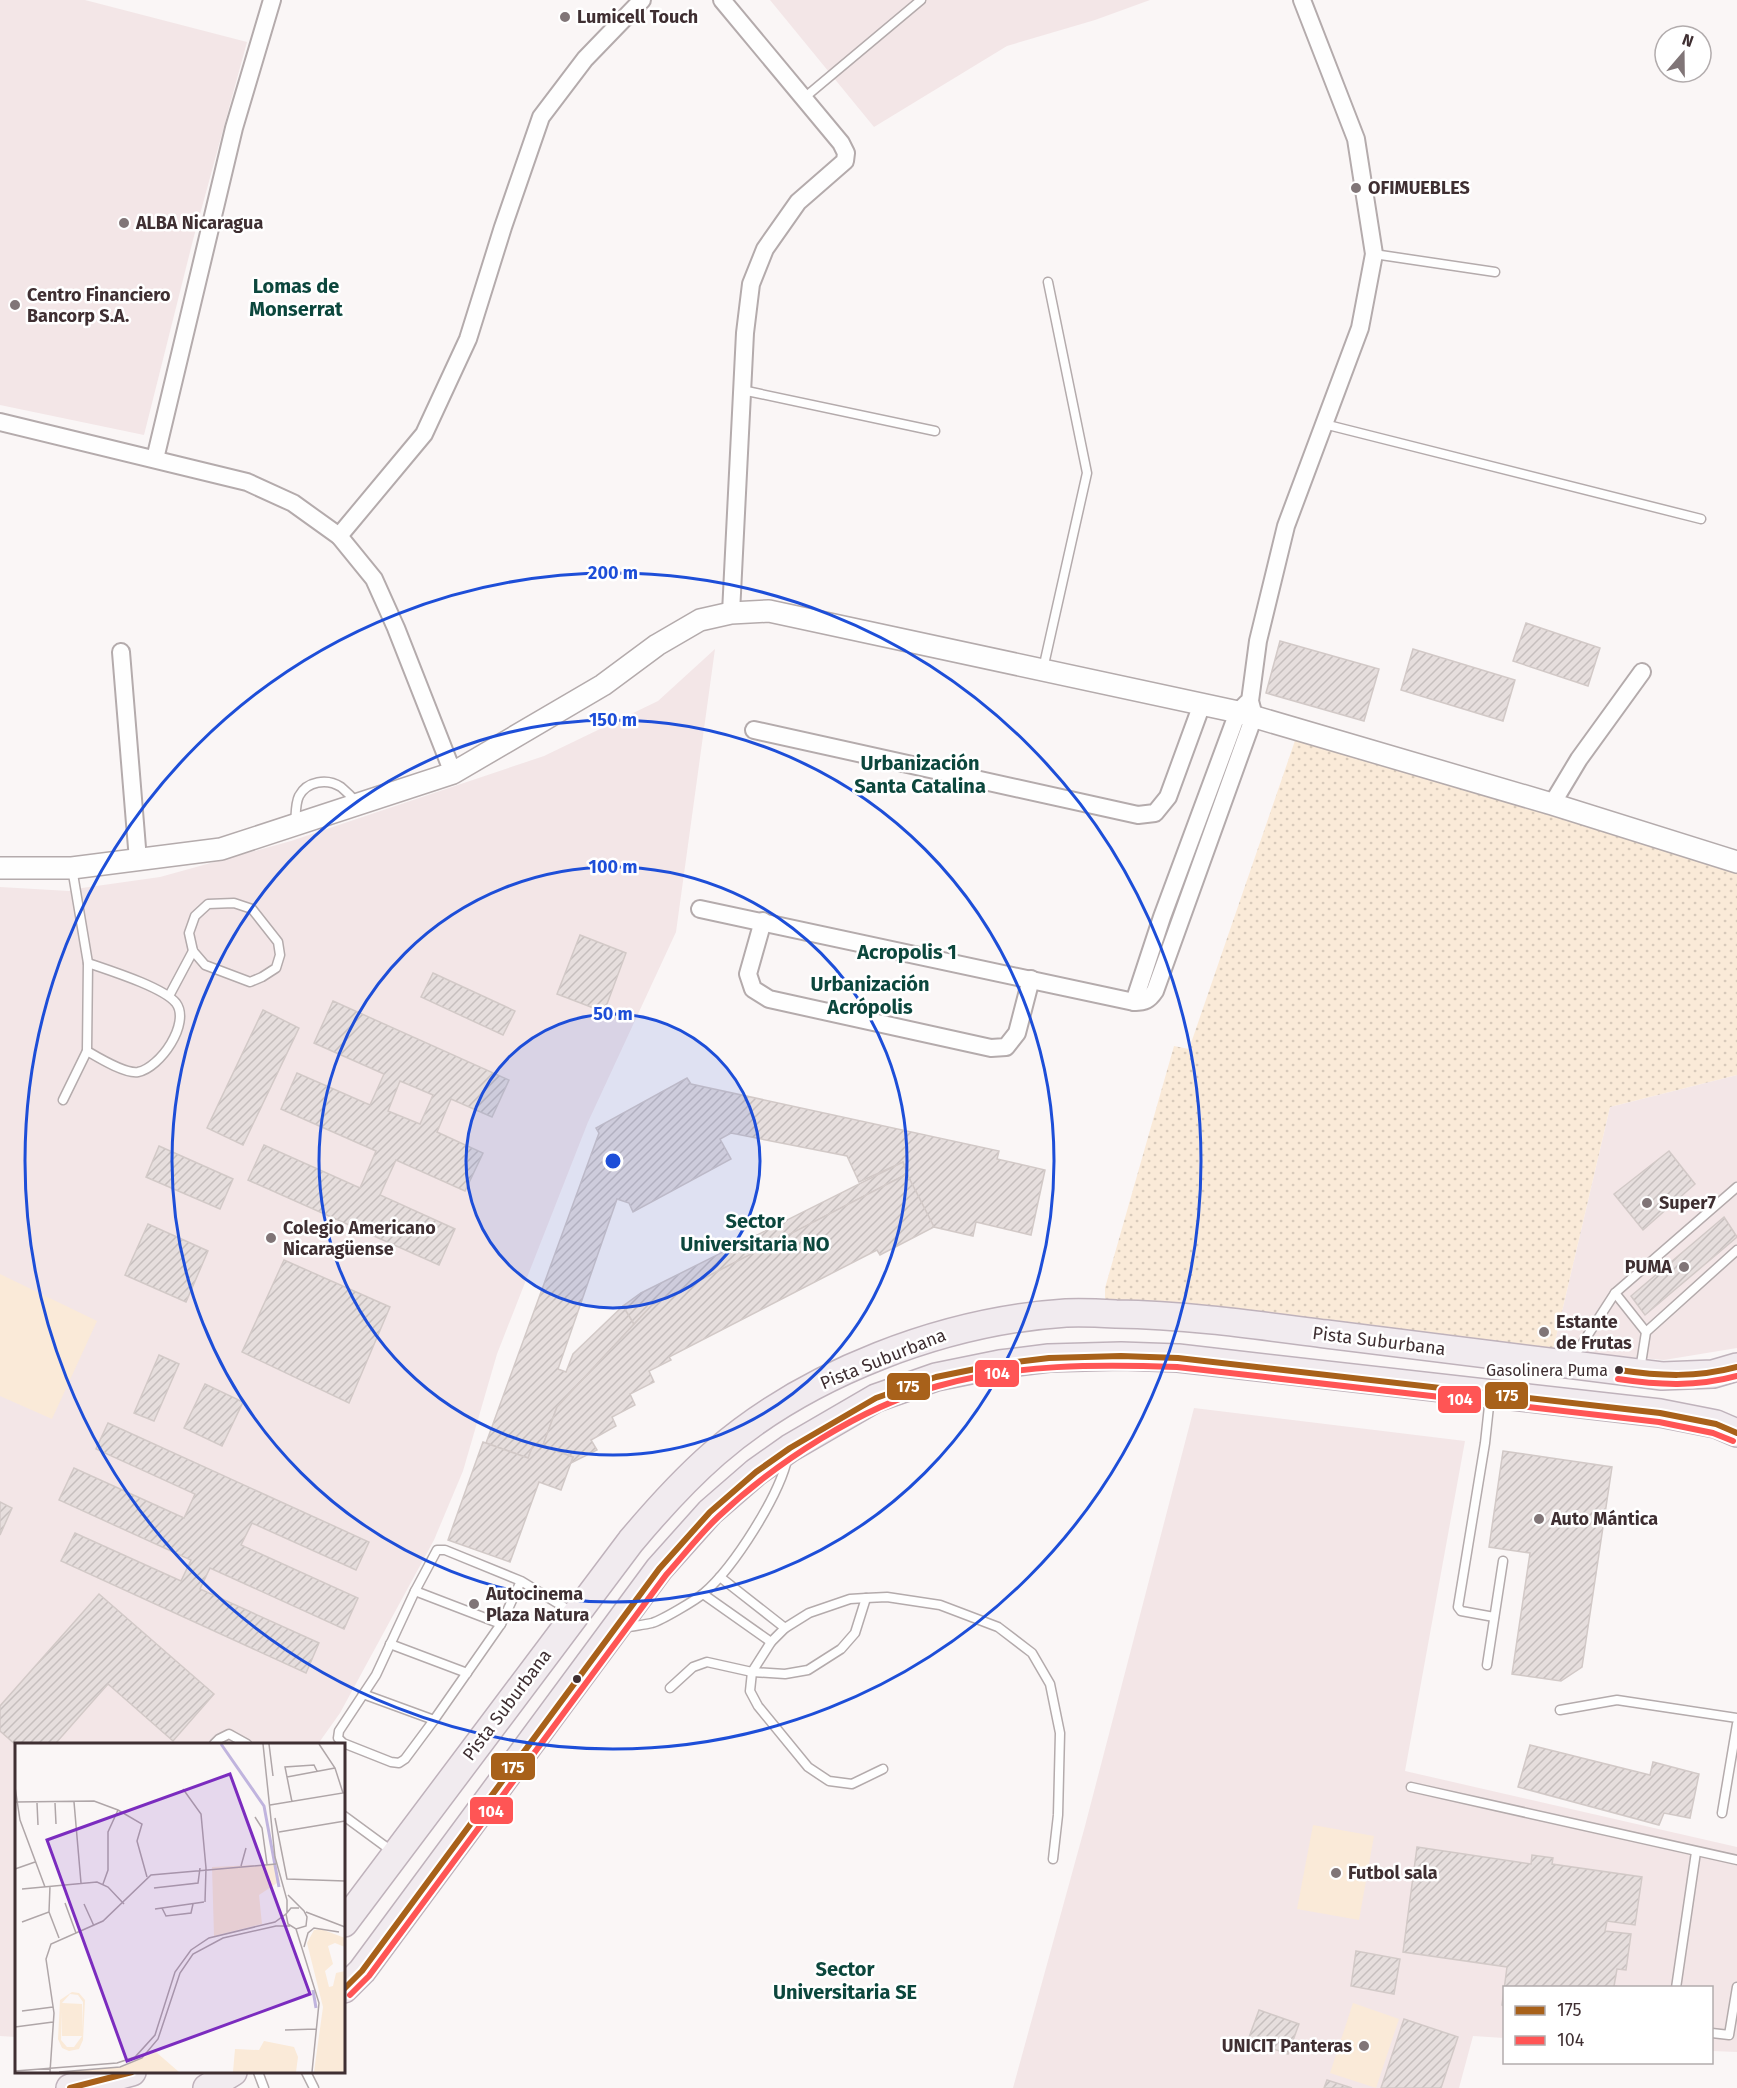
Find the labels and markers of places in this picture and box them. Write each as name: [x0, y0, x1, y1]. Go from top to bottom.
place label: Lumicell Touch: [577, 6, 698, 28]
marker: Lumicell Touch: [558, 10, 572, 24]
place label: OFIMUEBLES: [1368, 177, 1470, 199]
marker: OFIMUEBLES: [1349, 181, 1363, 195]
place label: ALBA Nicaragua: [135, 212, 263, 234]
marker: ALBA Nicaragua: [117, 216, 131, 230]
place label: Centro Financiero Bancorp S.A.: [27, 284, 171, 327]
marker: Centro Financiero Bancorp S.A.: [8, 298, 22, 312]
centre of rings: [603, 1151, 623, 1171]
place label: Super7: [1659, 1192, 1716, 1214]
marker: Super7: [1640, 1196, 1654, 1210]
place label: Colegio Americano Nicaragüense: [283, 1217, 436, 1260]
marker: Colegio Americano Nicaragüense: [264, 1231, 278, 1245]
place label: PUMA: [1625, 1256, 1672, 1278]
marker: PUMA: [1677, 1260, 1691, 1274]
place label: Estante de Frutas: [1556, 1311, 1632, 1354]
marker: Estante de Frutas: [1537, 1325, 1551, 1339]
place label: Gasolinera Puma: [1486, 1361, 1608, 1380]
marker: Gasolinera Puma: [1613, 1364, 1625, 1376]
place label: Auto Mántica: [1550, 1508, 1658, 1530]
marker: Auto Mántica: [1532, 1512, 1546, 1526]
place label: Autocinema Plaza Natura: [485, 1583, 589, 1626]
marker: Autocinema Plaza Natura: [467, 1597, 481, 1611]
unlabelled marker: [571, 1673, 583, 1685]
place label: Futbol sala: [1348, 1862, 1438, 1884]
marker: Futbol sala: [1329, 1866, 1343, 1880]
place label: UNICIT Panteras: [1222, 2035, 1352, 2057]
marker: UNICIT Panteras: [1357, 2039, 1371, 2053]

